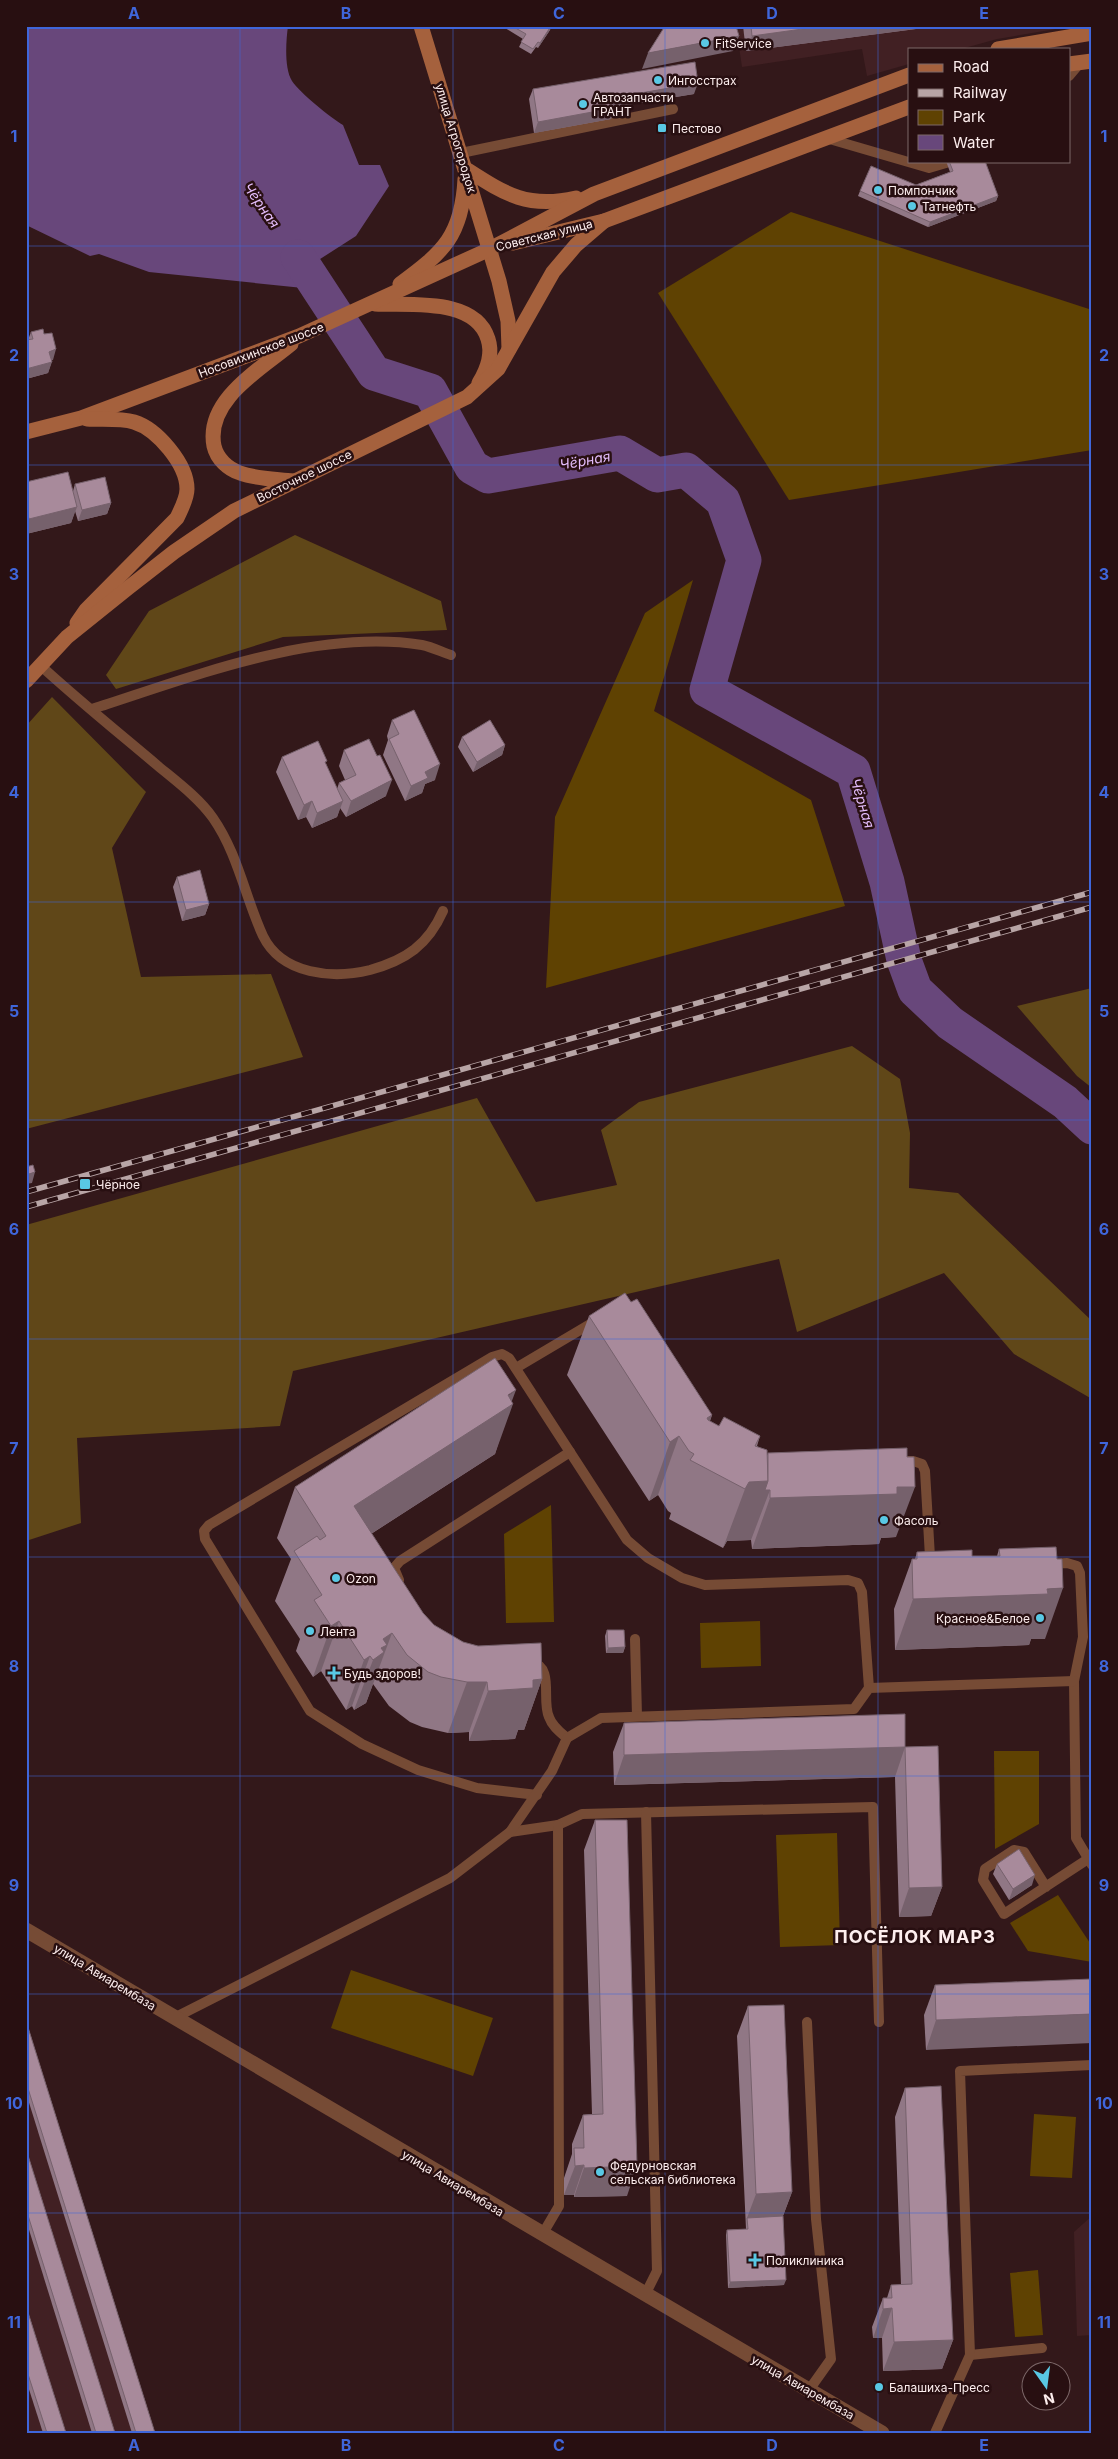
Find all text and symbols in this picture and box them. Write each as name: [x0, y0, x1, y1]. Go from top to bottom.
text: A: [128, 3, 140, 23]
text: B: [341, 3, 351, 23]
text: C: [553, 3, 565, 23]
text: D: [766, 3, 778, 23]
text: E: [979, 3, 989, 23]
place label: FitService: [715, 36, 772, 51]
marker: FitService: [699, 37, 711, 49]
legend: [908, 48, 1070, 162]
text: Road: [953, 57, 989, 76]
place label: Ингосстрах: [668, 73, 737, 88]
marker: Ингосстрах: [652, 74, 664, 86]
street label: улица Агрогородок: [432, 81, 480, 195]
text: Railway: [953, 83, 1008, 102]
place label: Автозапчасти ГРАНТ: [593, 90, 674, 119]
marker: Автозапчасти ГРАНТ: [577, 98, 589, 110]
text: Park: [953, 107, 986, 126]
place label: Пестово: [672, 121, 721, 136]
marker: Пестово: [656, 122, 668, 134]
text: 1: [11, 126, 17, 146]
text: 1: [1101, 126, 1107, 146]
text: Water: [953, 133, 995, 152]
water label: Чёрная: [240, 179, 284, 231]
place label: Помпончик: [888, 183, 956, 198]
marker: Помпончик: [872, 184, 884, 196]
place label: Татнефть: [922, 199, 977, 214]
marker: Татнефть: [906, 200, 918, 212]
street label: Советская улица: [494, 216, 594, 254]
street label: Носовихинское шоссе: [196, 319, 326, 381]
text: 2: [9, 345, 19, 365]
text: 2: [1099, 345, 1109, 365]
street label: Восточное шоссе: [254, 446, 354, 506]
water label: Чёрная: [558, 447, 612, 473]
text: 3: [9, 564, 19, 584]
text: 3: [1099, 564, 1109, 584]
water label: Чёрная: [847, 776, 879, 830]
text: 4: [9, 782, 20, 802]
text: 4: [1099, 782, 1110, 802]
text: 5: [9, 1001, 19, 1021]
text: 5: [1099, 1001, 1109, 1021]
marker: Чёрное: [78, 1177, 92, 1191]
place label: Чёрное: [96, 1177, 140, 1192]
text: 6: [9, 1219, 19, 1239]
text: 6: [1099, 1219, 1109, 1239]
text: 7: [9, 1438, 19, 1458]
text: 7: [1099, 1438, 1109, 1458]
place label: Фасоль: [894, 1513, 939, 1528]
marker: Фасоль: [878, 1514, 890, 1526]
place label: Ozon: [346, 1571, 376, 1586]
marker: Ozon: [330, 1572, 342, 1584]
place label: Красное&Белое: [936, 1611, 1030, 1626]
marker: Красное&Белое: [1034, 1612, 1046, 1624]
place label: Лента: [320, 1624, 355, 1639]
marker: Лента: [304, 1625, 316, 1637]
text: 8: [9, 1656, 19, 1676]
text: 8: [1099, 1656, 1109, 1676]
place label: Будь здоров!: [344, 1666, 421, 1681]
marker: Будь здоров!: [328, 1667, 340, 1679]
text: 9: [9, 1875, 19, 1895]
text: 9: [1099, 1875, 1109, 1895]
district label: ПОСЁЛОК МАРЗ: [834, 1926, 996, 1947]
street label: улица Авиарембаза: [51, 1941, 159, 2013]
text: 10: [5, 2093, 23, 2113]
text: 10: [1095, 2093, 1113, 2113]
street label: улица Авиарембаза: [399, 2147, 507, 2219]
place label: Федурновская сельская библиотека: [610, 2158, 736, 2187]
marker: Федурновская сельская библиотека: [594, 2166, 606, 2178]
marker: Поликлиника: [748, 2253, 762, 2267]
place label: Поликлиника: [766, 2253, 844, 2268]
text: 11: [7, 2312, 21, 2332]
text: 11: [1097, 2312, 1111, 2332]
street label: улица Авиарембаза: [749, 2351, 857, 2423]
north arrow: [1020, 2362, 1070, 2412]
place label: Балашиха-Пресс: [889, 2380, 990, 2395]
marker: Балашиха-Пресс: [873, 2381, 885, 2393]
text: N: [1042, 2390, 1056, 2409]
text: A: [128, 2435, 140, 2455]
text: B: [341, 2435, 351, 2455]
text: C: [553, 2435, 565, 2455]
text: D: [766, 2435, 778, 2455]
text: E: [979, 2435, 989, 2455]

